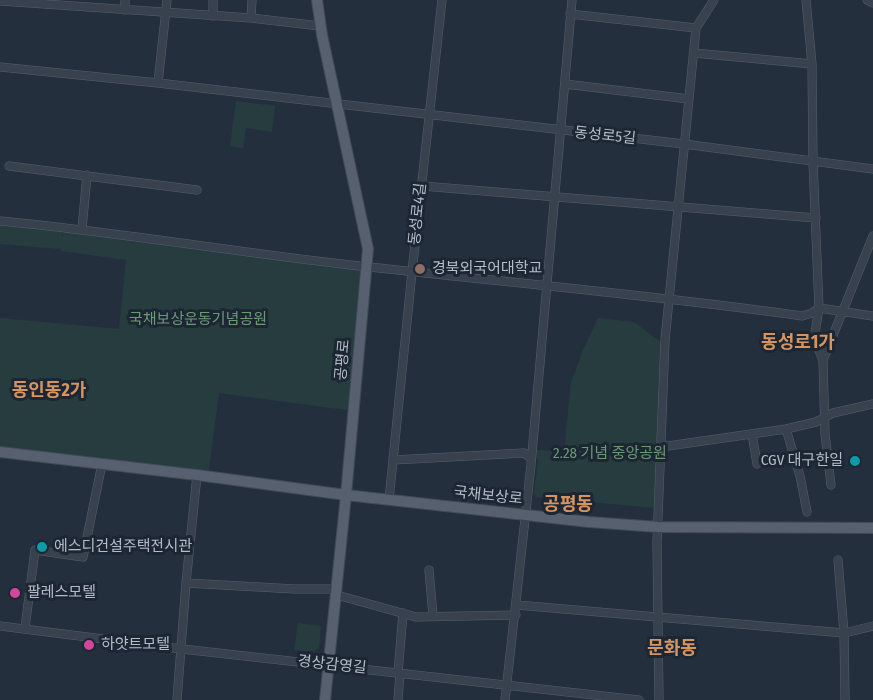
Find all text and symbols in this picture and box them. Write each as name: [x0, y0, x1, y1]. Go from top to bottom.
street label: 동성로5길: [573, 124, 637, 148]
street label: 동성로4길: [406, 182, 430, 246]
place label: 경북외국어대학교: [432, 260, 542, 278]
marker: 경북외국어대학교: [413, 262, 427, 276]
park label: 국채보상운동기념공원: [129, 311, 267, 329]
district label: 동성로1가: [761, 332, 835, 354]
street label: 공평로: [332, 339, 354, 381]
district label: 동인동2가: [12, 380, 86, 402]
park label: 2.28 기념 중앙공원: [553, 445, 667, 463]
place label: CGV 대구한일: [761, 452, 843, 470]
marker: CGV 대구한일: [848, 454, 862, 468]
street label: 국채보상로: [453, 483, 523, 509]
district label: 공평동: [543, 494, 593, 516]
place label: 에스디건설주택전시관: [54, 538, 192, 556]
marker: 에스디건설주택전시관: [35, 540, 49, 554]
place label: 팔레스모텔: [27, 584, 96, 602]
marker: 팔레스모텔: [8, 586, 22, 600]
place label: 하얏트모텔: [101, 636, 170, 654]
marker: 하얏트모텔: [82, 638, 96, 652]
district label: 문화동: [647, 638, 697, 660]
street label: 경상감영길: [297, 652, 367, 678]

